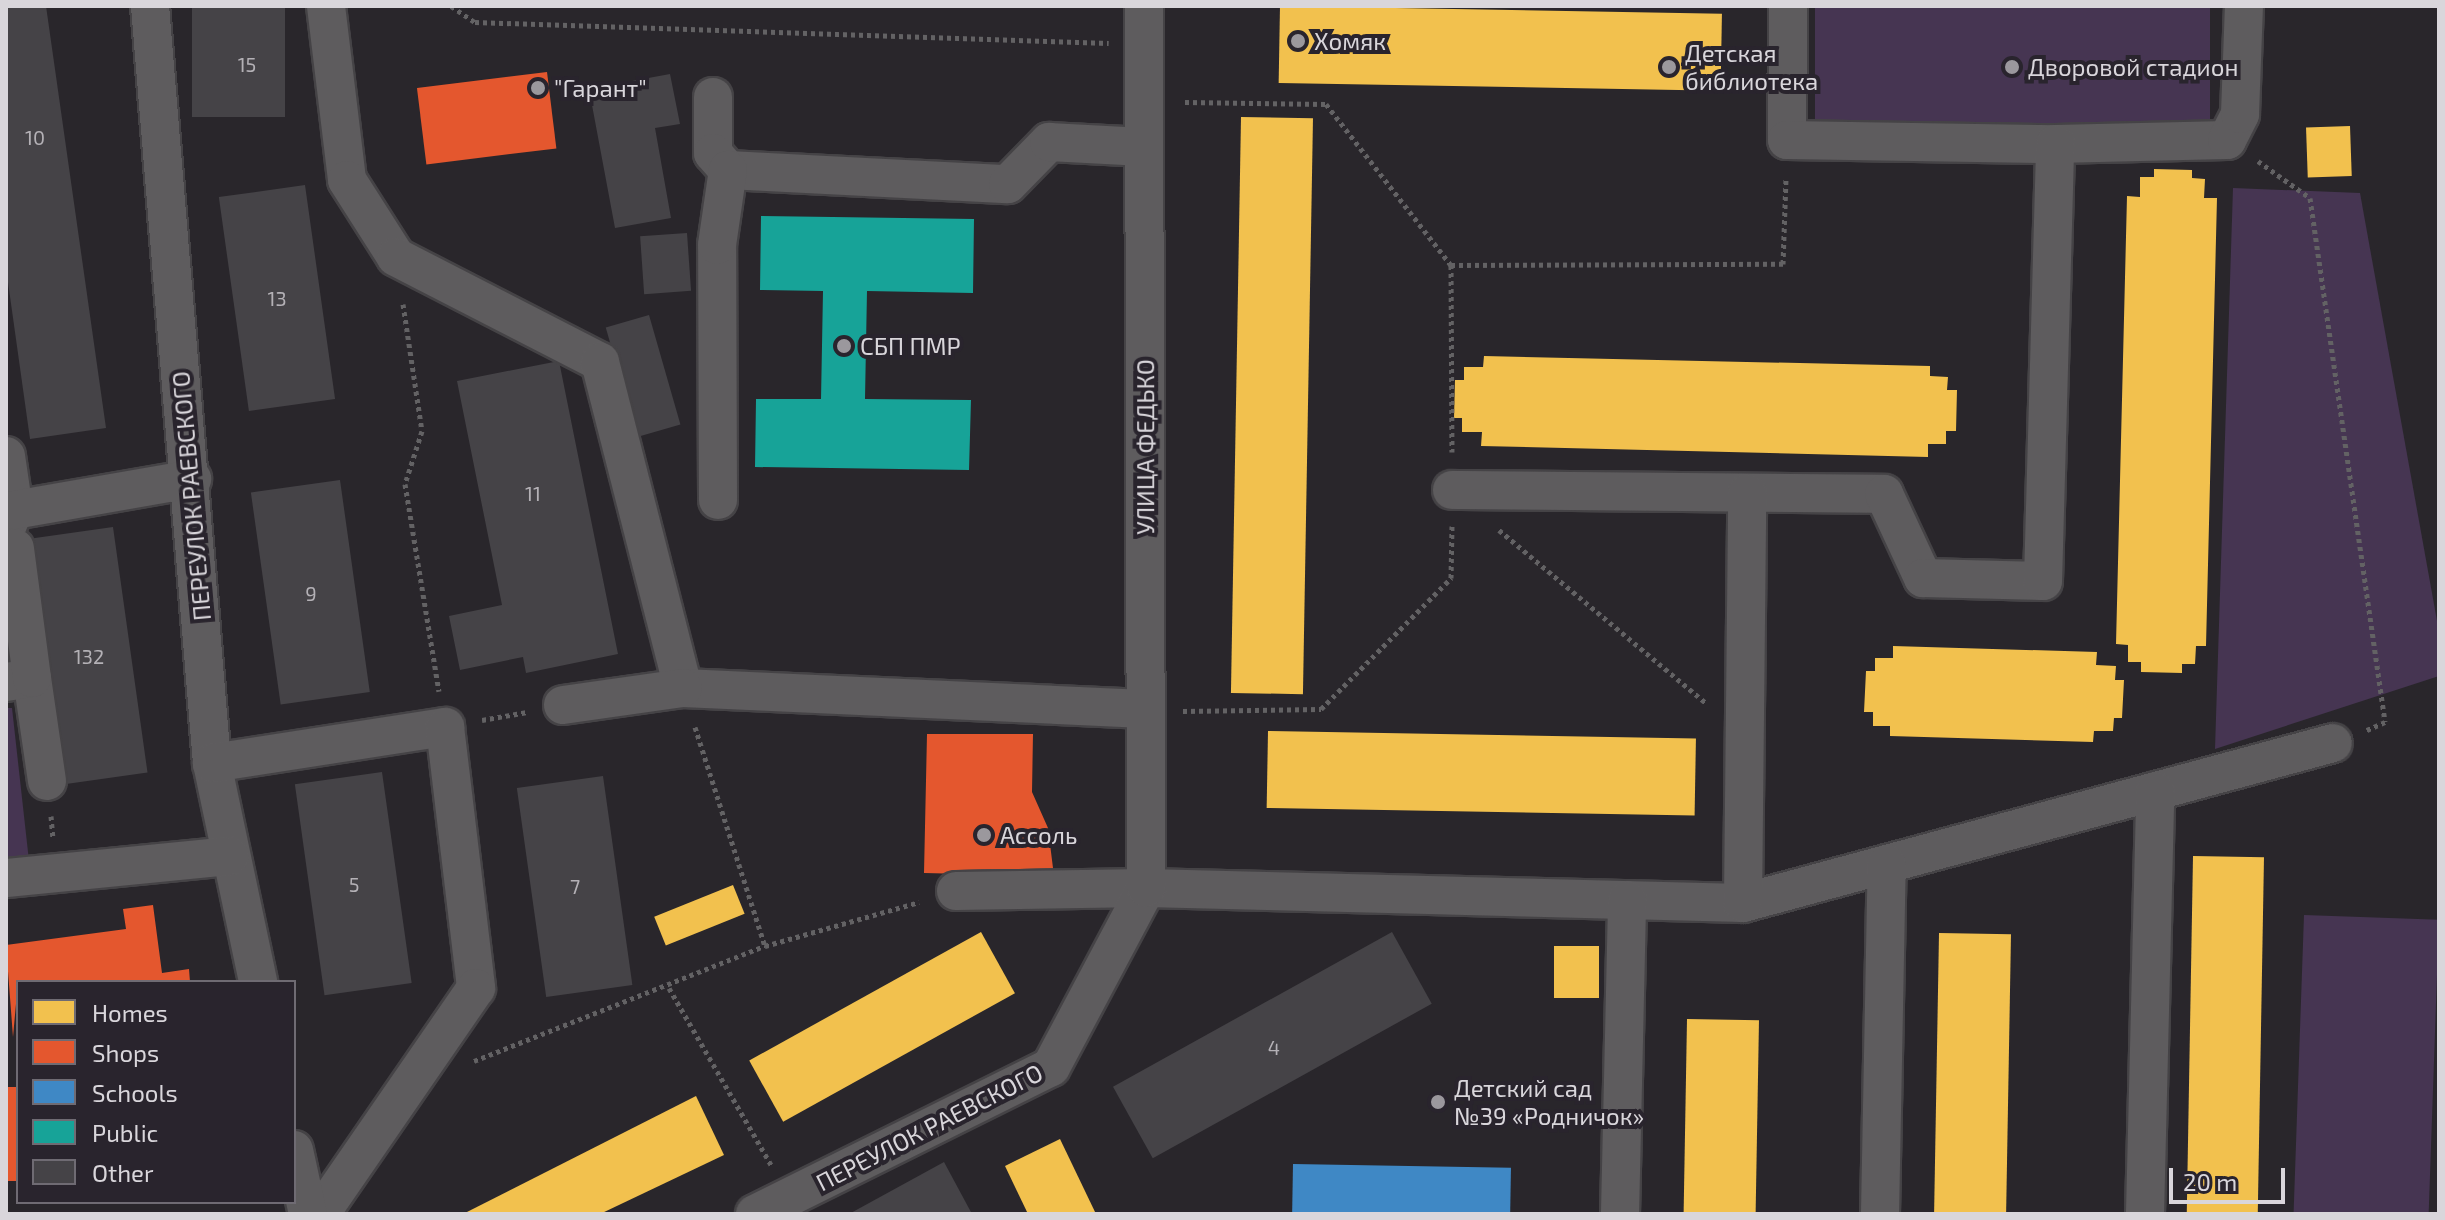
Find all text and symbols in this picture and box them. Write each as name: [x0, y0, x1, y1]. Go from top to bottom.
place label: Хомяк: [1314, 27, 1386, 55]
marker: Хомяк: [1289, 32, 1307, 50]
place label: Детская библиотека: [1685, 39, 1818, 95]
house number: 15: [238, 52, 256, 76]
place label: Дворовой стадион: [2028, 53, 2238, 81]
marker: Детская библиотека: [1660, 58, 1678, 76]
marker: Дворовой стадион: [2003, 58, 2021, 76]
place label: "Гарант": [554, 74, 647, 102]
marker: "Гарант": [529, 79, 547, 97]
house number: 10: [25, 125, 45, 149]
house number: 13: [267, 286, 287, 310]
place label: СБП ПМР: [860, 332, 961, 360]
marker: СБП ПМР: [835, 337, 853, 355]
street label: УЛИЦА ФЕДЬКО: [1131, 359, 1159, 535]
street label: ПЕРЕУЛОК РАЕВСКОГО: [166, 370, 216, 622]
house number: 11: [525, 481, 541, 505]
house number: 9: [305, 581, 317, 605]
house number: 132: [74, 644, 104, 668]
place label: Ассоль: [1000, 821, 1077, 849]
marker: Ассоль: [975, 826, 993, 844]
house number: 5: [349, 872, 359, 896]
house number: 7: [570, 874, 580, 898]
legend: [16, 980, 296, 1204]
text: Homes: [92, 998, 168, 1027]
house number: 4: [1268, 1035, 1280, 1059]
text: Shops: [92, 1038, 159, 1067]
street label: ПЕРЕУЛОК РАЕВСКОГО: [811, 1057, 1047, 1197]
place label: Детский сад №39 «Родничок»: [1454, 1074, 1644, 1130]
text: Schools: [92, 1078, 178, 1107]
marker: Детский сад №39 «Родничок»: [1429, 1093, 1447, 1111]
text: Public: [92, 1118, 158, 1147]
scale bar: [2173, 1152, 2289, 1202]
text: Other: [92, 1158, 154, 1187]
text: 20 m: [2183, 1167, 2237, 1196]

